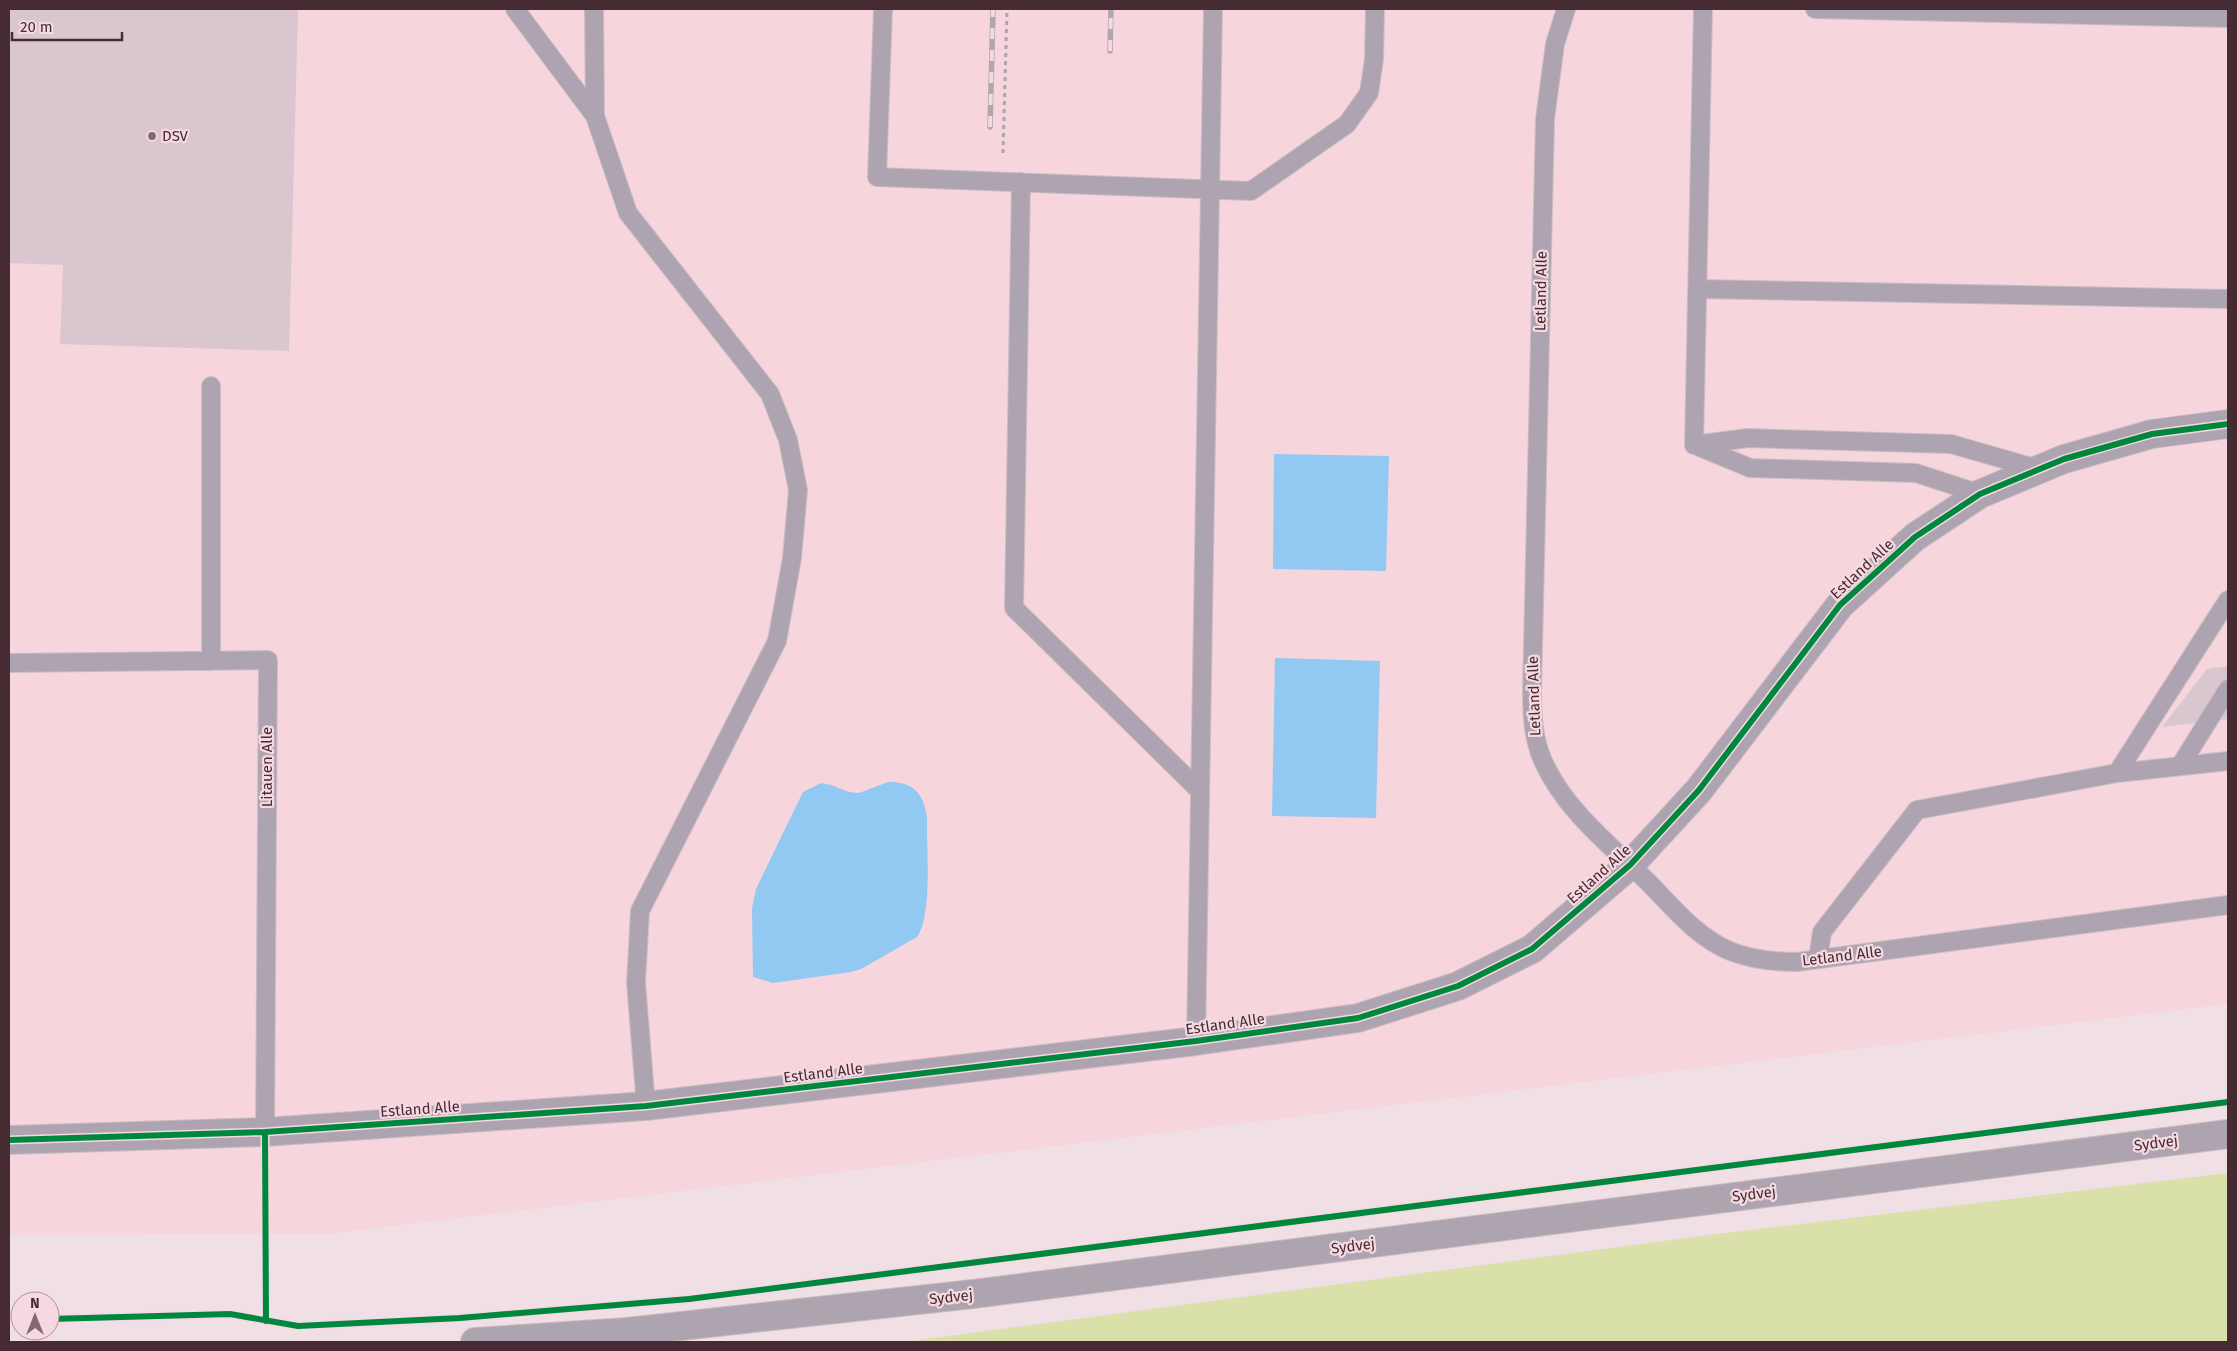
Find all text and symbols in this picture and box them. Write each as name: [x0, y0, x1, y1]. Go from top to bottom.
scale bar: [12, 10, 122, 42]
text: 20 m: [20, 18, 53, 36]
place label: DSV: [162, 127, 189, 145]
marker: DSV: [146, 130, 158, 142]
street label: Letland Alle: [1531, 251, 1551, 331]
street label: Estland Alle: [1827, 535, 1897, 603]
street label: Letland Alle: [1524, 656, 1544, 736]
street label: Litauen Alle: [258, 727, 276, 807]
street label: Estland Alle: [1563, 841, 1635, 907]
street label: Letland Alle: [1801, 942, 1883, 970]
street label: Estland Alle: [1184, 1010, 1266, 1038]
street label: Estland Alle: [782, 1059, 864, 1087]
street label: Estland Alle: [380, 1097, 460, 1121]
street label: Sydvej: [2133, 1131, 2179, 1155]
street label: Sydvej: [1731, 1182, 1777, 1206]
street label: Sydvej: [1330, 1234, 1376, 1258]
street label: Sydvej: [928, 1286, 974, 1308]
north arrow: [10, 1291, 60, 1341]
text: N: [30, 1295, 40, 1312]

